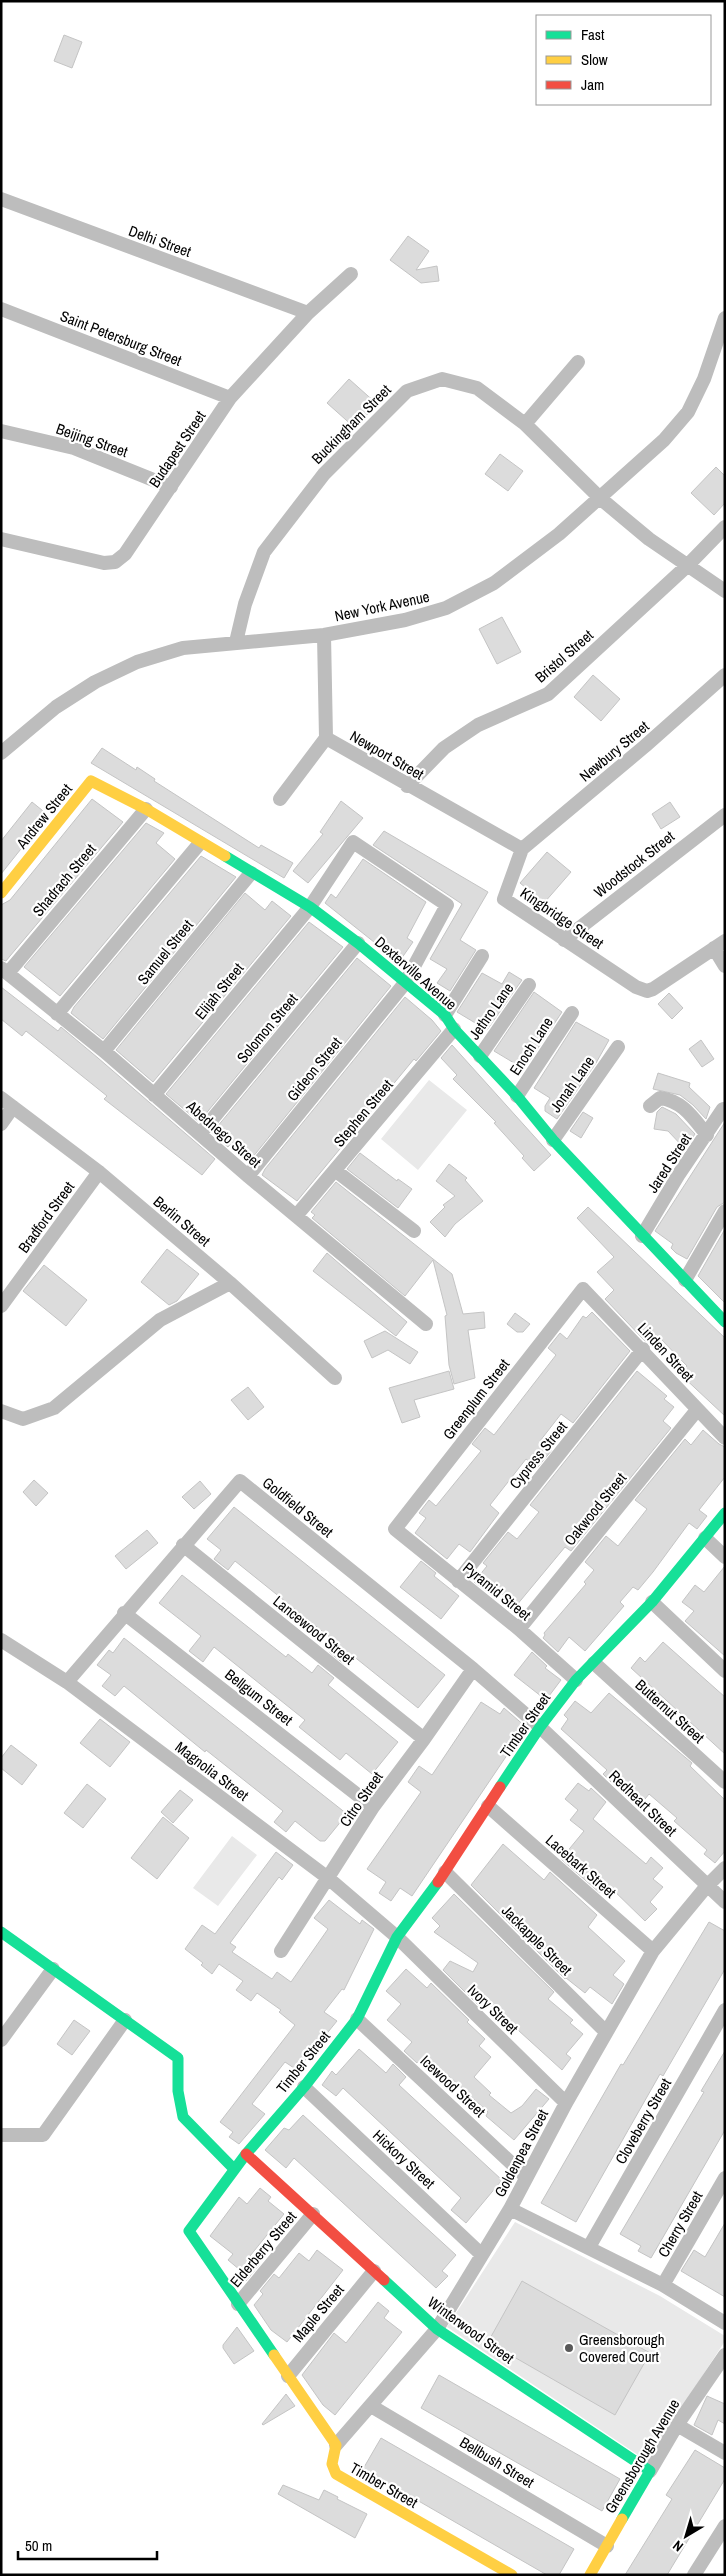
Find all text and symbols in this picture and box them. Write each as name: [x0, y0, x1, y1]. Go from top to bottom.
legend: [536, 15, 711, 105]
text: Fast: [581, 24, 605, 45]
text: Slow: [581, 49, 608, 70]
text: Jam: [581, 74, 604, 95]
street label: Delhi Street: [126, 220, 195, 262]
street label: Saint Petersburg Street: [57, 305, 185, 371]
street label: Buckingham Street: [307, 379, 396, 468]
street label: Budapest Street: [144, 406, 211, 491]
street label: Beijing Street: [53, 418, 131, 462]
street label: New York Avenue: [333, 586, 431, 626]
street label: Bristol Street: [530, 624, 598, 687]
street label: Newbury Street: [575, 715, 654, 786]
street label: Newport Street: [346, 725, 428, 785]
street label: Andrew Street: [11, 779, 77, 854]
street label: Woodstock Street: [589, 826, 679, 902]
street label: Shadrach Street: [27, 839, 101, 921]
street label: Kingbridge Street: [516, 882, 608, 954]
street label: Samuel Street: [132, 915, 198, 989]
street label: Dexterville Avenue: [370, 931, 462, 1015]
street label: Elijah Street: [190, 958, 249, 1024]
street label: Jethro Lane: [464, 978, 518, 1044]
street label: Solomon Street: [232, 988, 303, 1067]
street label: Enoch Lane: [504, 1013, 558, 1079]
street label: Gideon Street: [282, 1032, 347, 1105]
street label: Jonah Lane: [545, 1052, 599, 1116]
street label: Stephen Street: [329, 1074, 398, 1151]
street label: Abednego Street: [182, 1095, 266, 1173]
street label: Jared Street: [642, 1129, 696, 1197]
street label: Bradford Street: [13, 1177, 79, 1257]
street label: Berlin Street: [149, 1191, 215, 1251]
street label: Linden Street: [633, 1318, 699, 1387]
street label: Greenplum Street: [438, 1354, 515, 1444]
street label: Cypress Street: [504, 1416, 572, 1493]
street label: Oakwood Street: [559, 1468, 631, 1550]
street label: Goldfield Street: [258, 1472, 338, 1542]
street label: Pyramid Street: [459, 1557, 536, 1625]
street label: Lancewood Street: [269, 1591, 360, 1670]
street label: Bellgum Street: [221, 1664, 298, 1730]
street label: Butternut Street: [631, 1674, 709, 1748]
street label: Timber Street: [495, 1688, 555, 1762]
street label: Magnolia Street: [171, 1736, 253, 1806]
street label: Redheart Street: [604, 1765, 682, 1841]
street label: Citro Street: [334, 1767, 388, 1831]
street label: Lacebark Street: [541, 1830, 621, 1903]
street label: Jackapple Street: [497, 1900, 577, 1980]
street label: Ivory Street: [463, 1980, 523, 2039]
street label: Timber Street: [271, 2026, 335, 2098]
street label: Icewood Street: [416, 2050, 491, 2122]
street label: Cloveberry Street: [610, 2074, 676, 2168]
street label: Goldenpea Street: [489, 2105, 553, 2200]
street label: Hickory Street: [368, 2125, 440, 2194]
street label: Cherry Street: [653, 2187, 708, 2261]
street label: Elderberry Street: [225, 2206, 301, 2291]
street label: Maple Street: [288, 2279, 349, 2346]
street label: Winterwood Street: [424, 2292, 519, 2369]
place label: Greensborough Covered Court: [579, 2329, 664, 2367]
marker: Greensborough Covered Court: [563, 2342, 575, 2354]
street label: Greensborough Avenue: [600, 2395, 684, 2517]
street label: Bellbush Street: [456, 2432, 539, 2493]
street label: Timber Street: [346, 2457, 422, 2513]
north arrow: [661, 2511, 711, 2561]
scale bar: [18, 2528, 156, 2560]
text: 50 m: [25, 2535, 52, 2556]
text: N: [669, 2537, 687, 2556]

